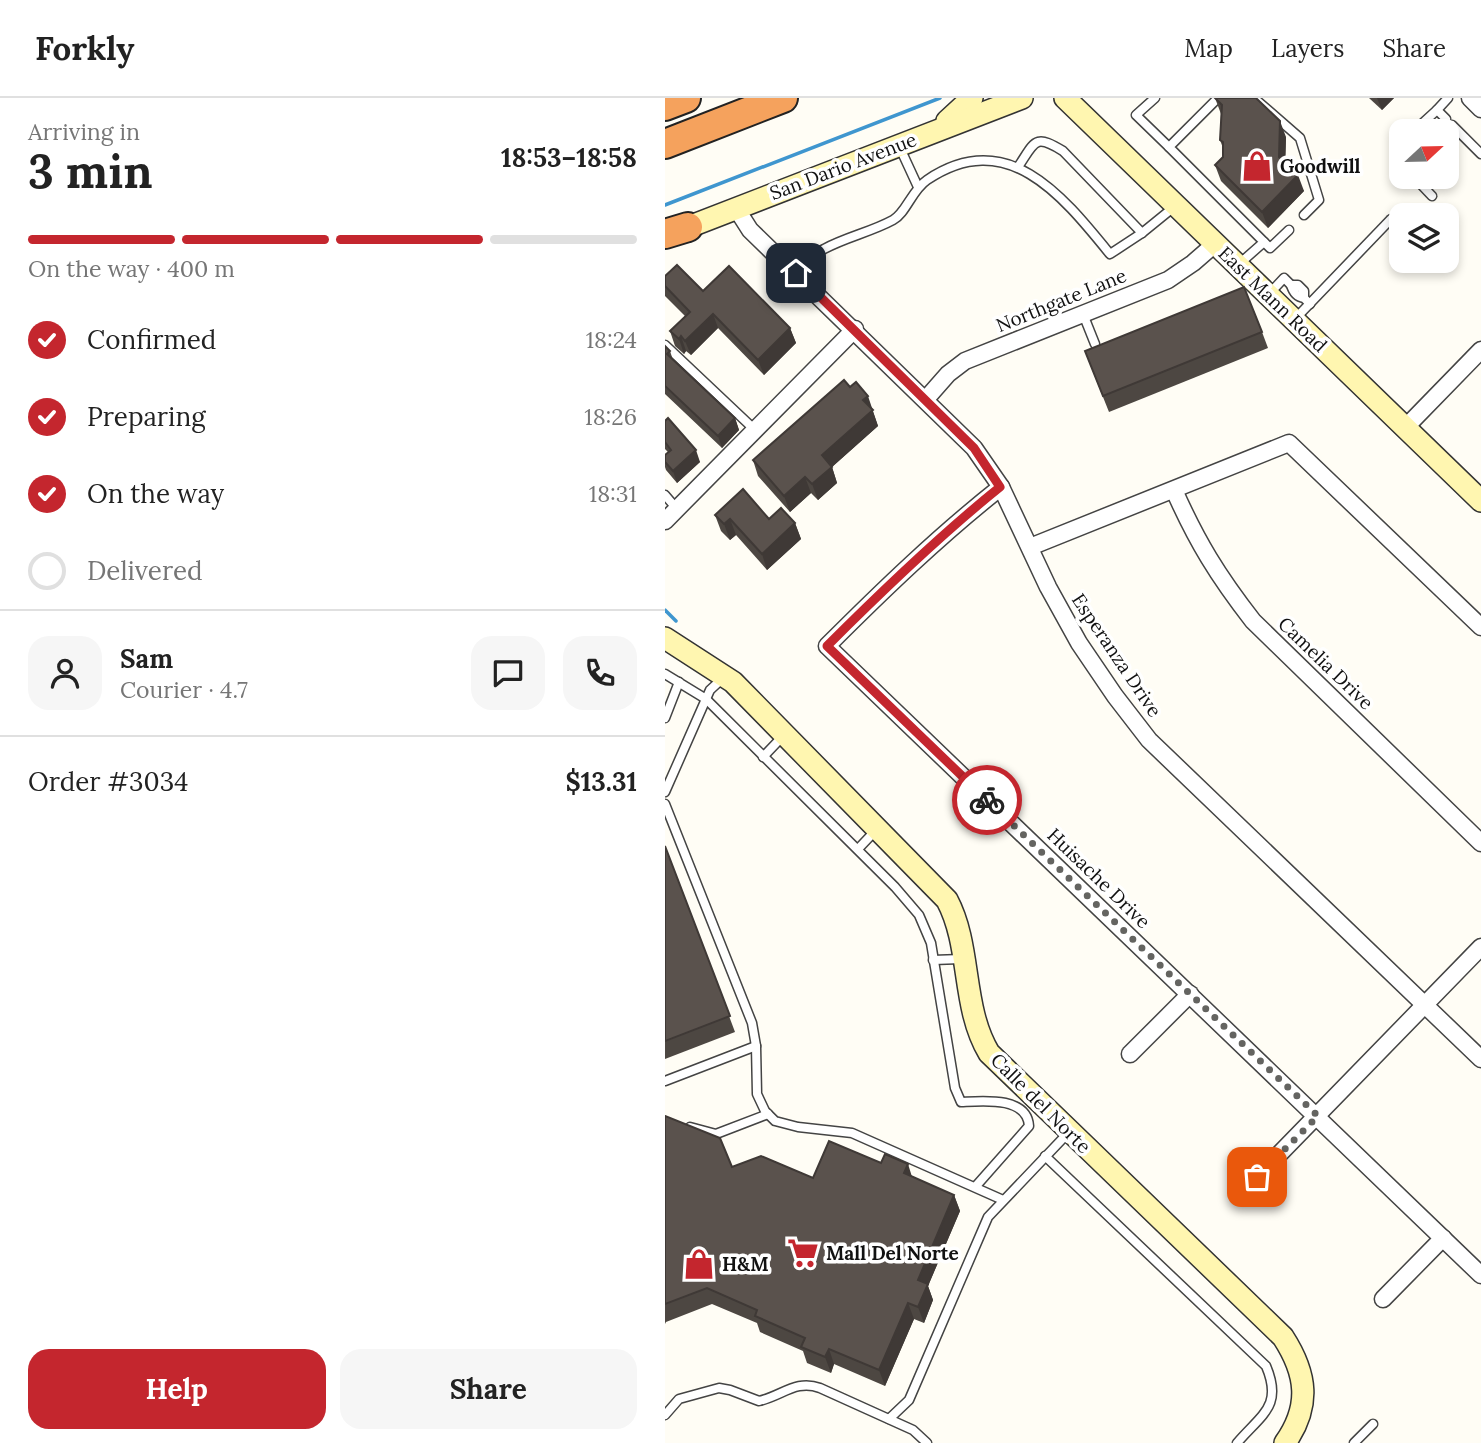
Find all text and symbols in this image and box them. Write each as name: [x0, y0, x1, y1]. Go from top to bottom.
text: Forkly: [35, 27, 135, 69]
text: Map: [1184, 33, 1233, 64]
text: Layers: [1271, 33, 1344, 64]
text: Share: [1382, 33, 1446, 64]
text: Arriving in: [28, 117, 140, 146]
north arrow: [1389, 119, 1459, 189]
map controls: [1389, 119, 1459, 273]
street label: San Dario Avenue: [766, 127, 920, 205]
text: 18:53–18:58: [501, 141, 637, 174]
text: 3 min: [28, 142, 153, 201]
shop icon: Goodwill: [1240, 149, 1274, 183]
place label: Goodwill: [1280, 154, 1361, 178]
button: layers: [1389, 203, 1459, 273]
street label: East Mann Road: [1214, 241, 1332, 357]
pin: [766, 243, 826, 303]
text: On the way · 400 m: [28, 254, 235, 283]
icon: home: [777, 254, 815, 292]
street label: Northgate Lane: [992, 263, 1130, 337]
icon: check: [28, 321, 66, 359]
text: Confirmed: [87, 323, 216, 356]
text: 18:24: [586, 325, 637, 354]
icon: check: [28, 398, 66, 436]
text: Preparing: [87, 400, 206, 433]
text: 18:26: [584, 402, 637, 431]
icon: check: [28, 475, 66, 513]
text: On the way: [87, 477, 224, 510]
text: 18:31: [589, 479, 637, 508]
text: Delivered: [87, 554, 203, 587]
street label: Esperanza Drive: [1067, 589, 1167, 721]
street label: Camelia Drive: [1273, 612, 1379, 714]
button: person: [28, 636, 102, 710]
button: chat: [471, 636, 545, 710]
button: phone: [563, 636, 637, 710]
text: Sam: [120, 642, 173, 675]
text: Courier · 4.7: [120, 675, 248, 704]
text: Order #3034: [28, 765, 188, 798]
text: $13.31: [565, 765, 637, 798]
courier: [952, 765, 1022, 835]
icon: bike: [968, 781, 1006, 819]
street label: Huisache Drive: [1042, 823, 1156, 933]
street label: Calle del Norte: [986, 1048, 1096, 1158]
pin: [1227, 1147, 1287, 1207]
icon: bag: [1238, 1158, 1276, 1196]
supermarket icon: Mall Del Norte: [786, 1236, 820, 1270]
place label: Mall Del Norte: [826, 1241, 959, 1265]
shop icon: H&M: [682, 1247, 716, 1281]
place label: H&M: [722, 1252, 769, 1276]
button: Help: [28, 1349, 326, 1429]
button: Share: [340, 1349, 637, 1429]

